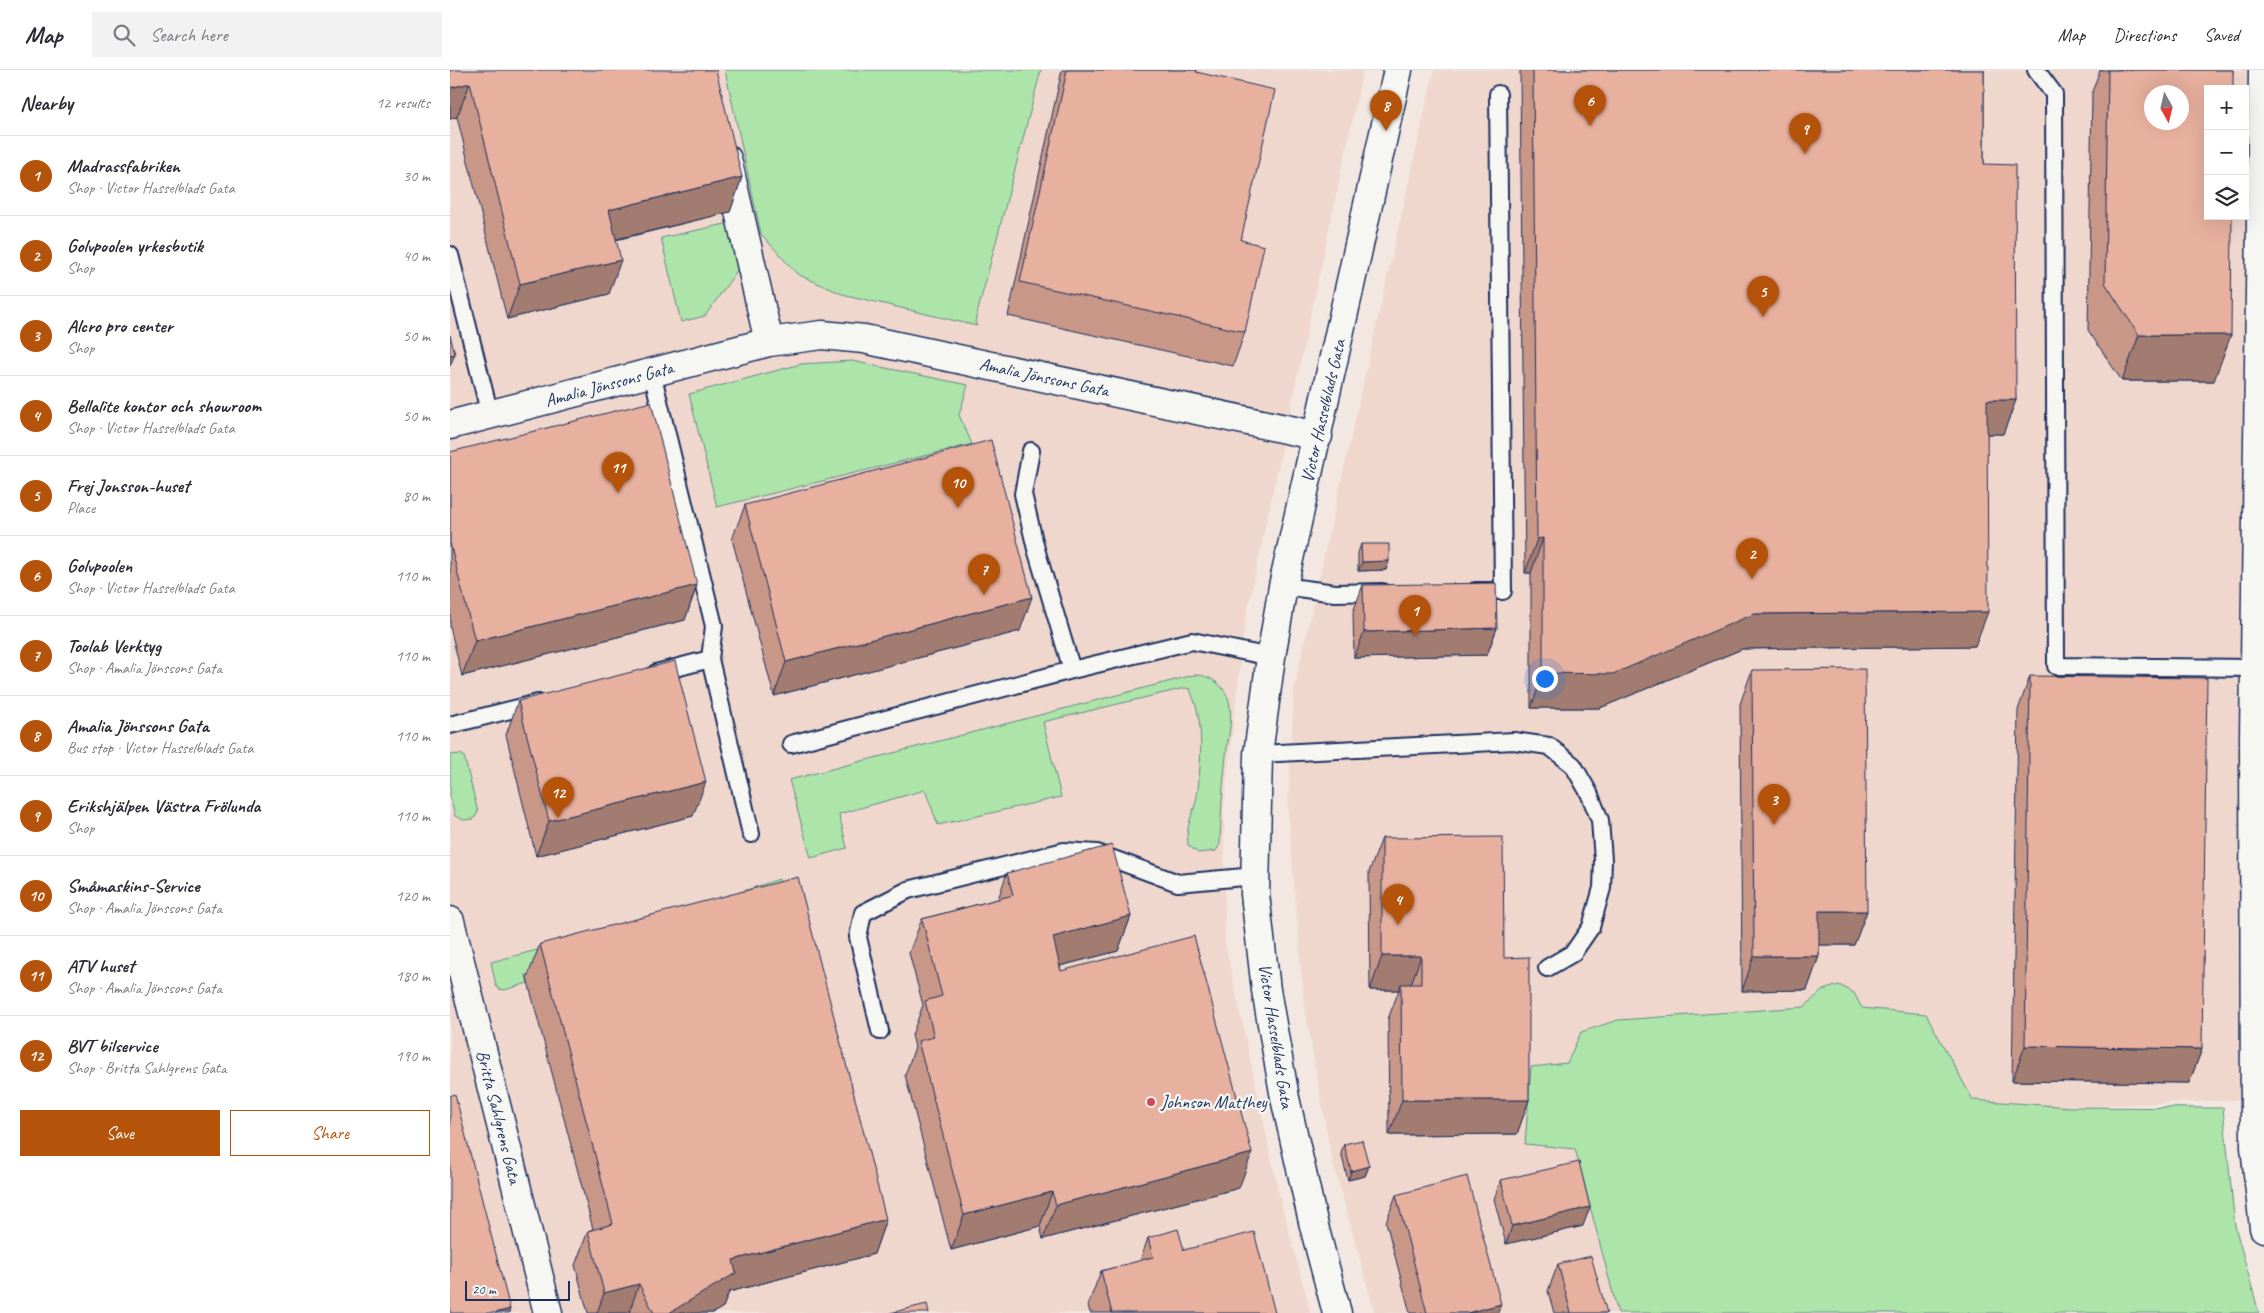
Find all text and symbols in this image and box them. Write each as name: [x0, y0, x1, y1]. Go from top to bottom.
search box: [92, 12, 442, 57]
text: Map: [25, 20, 62, 50]
icon: search: [110, 21, 138, 49]
text: Search here: [150, 23, 228, 47]
text: Map: [2058, 24, 2085, 46]
text: Directions: [2113, 24, 2176, 46]
text: Saved: [2204, 24, 2239, 46]
pin: 6: [1574, 85, 1606, 126]
north arrow: [2144, 85, 2189, 130]
map controls: [2204, 85, 2249, 220]
button: +: [2204, 85, 2249, 130]
text: Nearby: [20, 90, 73, 116]
pin: 8: [1370, 90, 1402, 131]
text: 12 results: [376, 93, 430, 113]
pin: 9: [1789, 113, 1821, 154]
button: −: [2204, 130, 2249, 175]
text: Madrassfabriken: [67, 154, 180, 178]
text: 1: [32, 166, 40, 186]
text: 30 m: [403, 166, 430, 186]
button: layers: [2204, 175, 2249, 220]
text: Shop · Victor Hasselblads Gata: [67, 178, 235, 198]
text: Golvpoolen yrkesbutik: [67, 234, 203, 258]
text: 2: [32, 246, 40, 266]
text: 40 m: [403, 246, 430, 266]
text: Shop: [67, 258, 94, 278]
pin: 5: [1747, 276, 1779, 317]
text: Alcro pro center: [67, 314, 173, 338]
text: 3: [32, 326, 40, 346]
text: 50 m: [403, 326, 430, 346]
street label: Victor Hasselblads Gata: [1296, 336, 1350, 485]
text: Shop: [67, 338, 94, 358]
street label: Amalia Jönssons Gata: [977, 353, 1112, 402]
street label: Amalia Jönssons Gata: [543, 356, 677, 412]
text: Bellalite kontor och showroom: [67, 394, 261, 418]
text: 4: [32, 406, 40, 426]
text: 50 m: [403, 406, 430, 426]
text: Shop · Victor Hasselblads Gata: [67, 418, 235, 438]
pin: 11: [602, 452, 634, 493]
pin: 10: [942, 467, 974, 508]
text: Frej Jonsson-huset: [67, 474, 189, 498]
text: 5: [33, 486, 39, 506]
text: 80 m: [403, 486, 430, 506]
text: Place: [67, 498, 95, 518]
pin: 2: [1736, 538, 1768, 579]
text: Golvpoolen: [67, 554, 132, 578]
pin: 7: [968, 554, 1000, 595]
text: 6: [32, 566, 40, 586]
text: 110 m: [396, 566, 430, 586]
text: Shop · Victor Hasselblads Gata: [67, 578, 235, 598]
pin: 1: [1399, 595, 1431, 636]
text: Toolab Verktyg: [67, 634, 161, 658]
text: 7: [32, 646, 40, 666]
text: 110 m: [396, 646, 430, 666]
text: Shop · Amalia Jönssons Gata: [67, 658, 222, 678]
your location: [1532, 666, 1558, 692]
text: Amalia Jönssons Gata: [67, 714, 209, 738]
text: 8: [32, 726, 40, 746]
text: 110 m: [396, 726, 430, 746]
text: Bus stop · Victor Hasselblads Gata: [67, 738, 254, 758]
pin: 12: [542, 777, 574, 818]
pin: 3: [1758, 784, 1790, 825]
text: Erikshjälpen Västra Frölunda: [67, 794, 260, 818]
text: 9: [32, 806, 40, 826]
text: 110 m: [396, 806, 430, 826]
text: Shop: [67, 818, 94, 838]
text: Småmaskins-Service: [67, 874, 200, 898]
pin: 4: [1382, 884, 1414, 925]
text: 10: [29, 886, 43, 906]
text: 120 m: [396, 886, 430, 906]
text: Shop · Amalia Jönssons Gata: [67, 898, 222, 918]
text: ATV huset: [67, 954, 134, 978]
street label: Victor Hasselblads Gata: [1254, 962, 1298, 1111]
text: 11: [29, 966, 43, 986]
text: 180 m: [396, 966, 430, 986]
text: Shop · Amalia Jönssons Gata: [67, 978, 222, 998]
text: BVT bilservice: [67, 1034, 158, 1058]
text: 12: [29, 1046, 43, 1066]
text: 190 m: [396, 1046, 430, 1066]
street label: Britta Sahlgrens Gata: [472, 1048, 527, 1188]
text: Shop · Britta Sahlgrens Gata: [67, 1058, 227, 1078]
place label: Johnson Matthey: [1160, 1091, 1269, 1113]
marker: Johnson Matthey: [1145, 1096, 1157, 1108]
button: Save: [20, 1110, 220, 1156]
button: Share: [230, 1110, 430, 1156]
scale bar: [465, 1278, 570, 1301]
text: 20 m: [472, 1281, 496, 1298]

